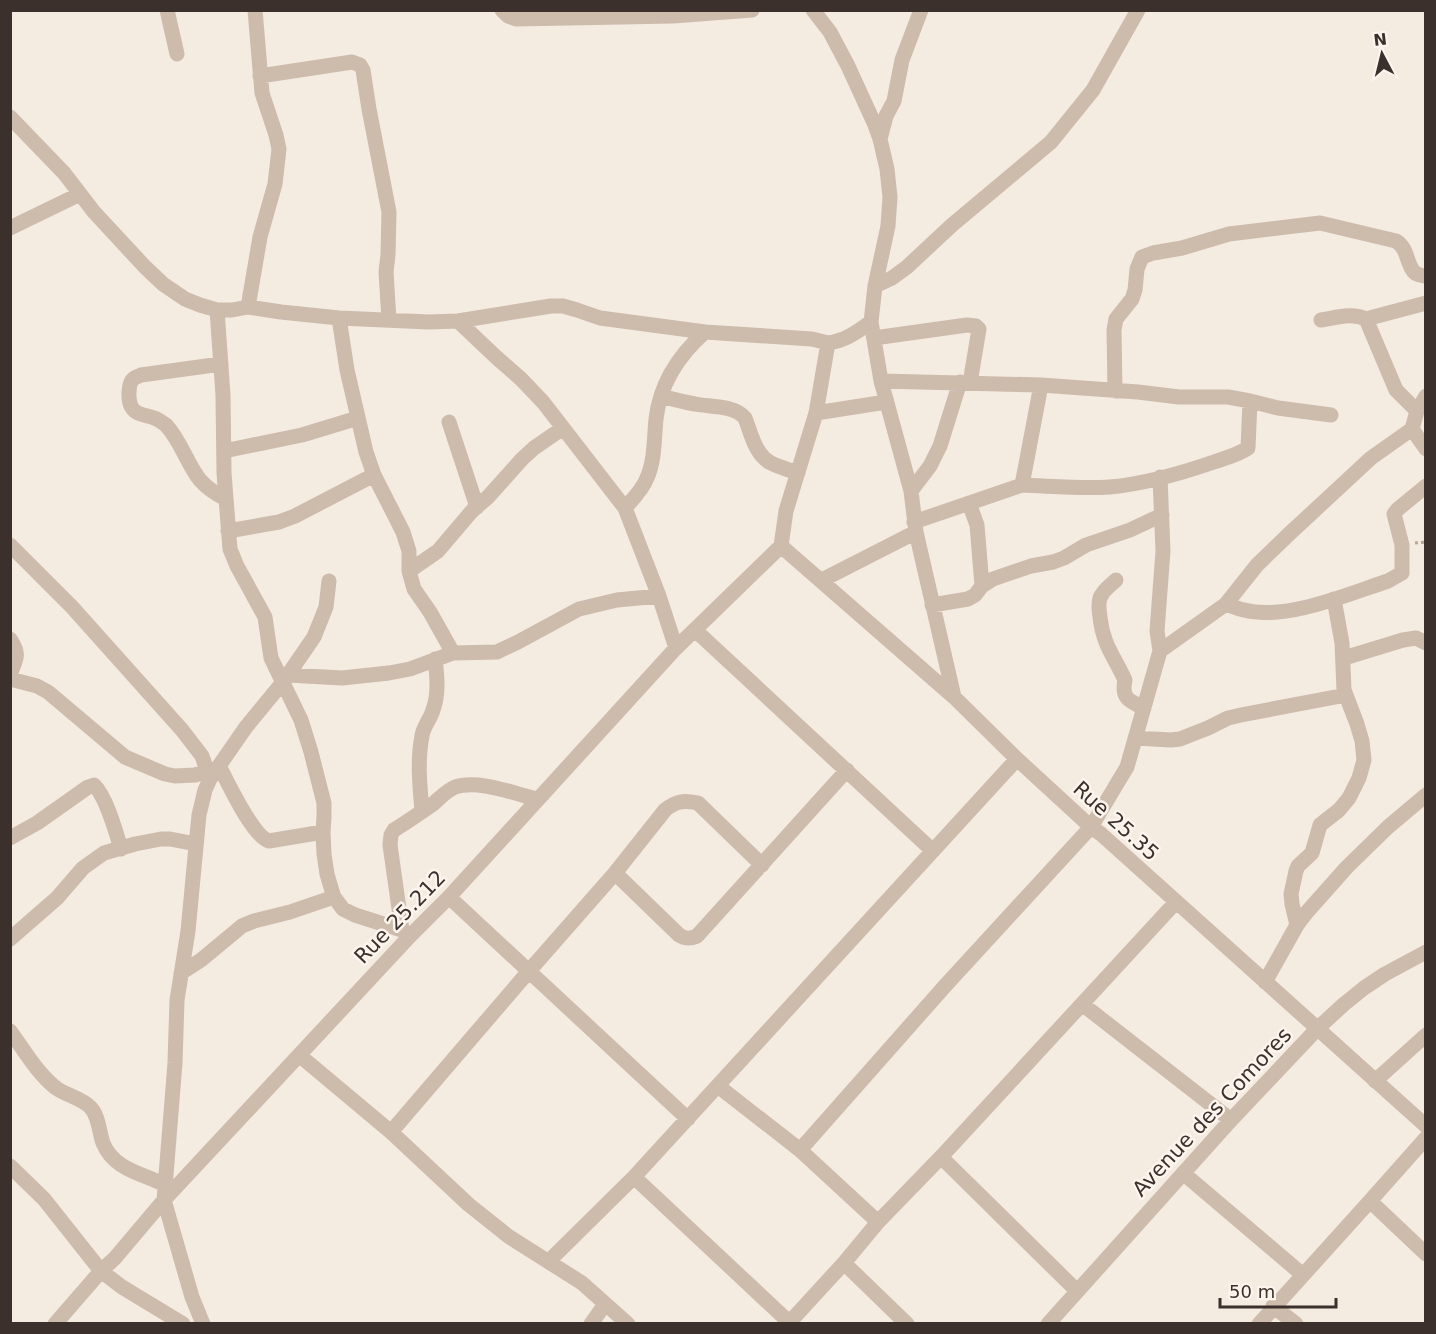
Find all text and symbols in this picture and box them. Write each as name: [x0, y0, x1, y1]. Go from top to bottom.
north arrow: [1352, 24, 1412, 84]
text: N: [1372, 29, 1388, 50]
street label: Rue 25.35: [1068, 776, 1164, 866]
street label: Rue 25.212: [350, 865, 450, 969]
street label: Avenue des Comores: [1128, 1023, 1296, 1201]
scale bar: [1220, 1271, 1336, 1309]
text: 50 m: [1229, 1281, 1275, 1302]

